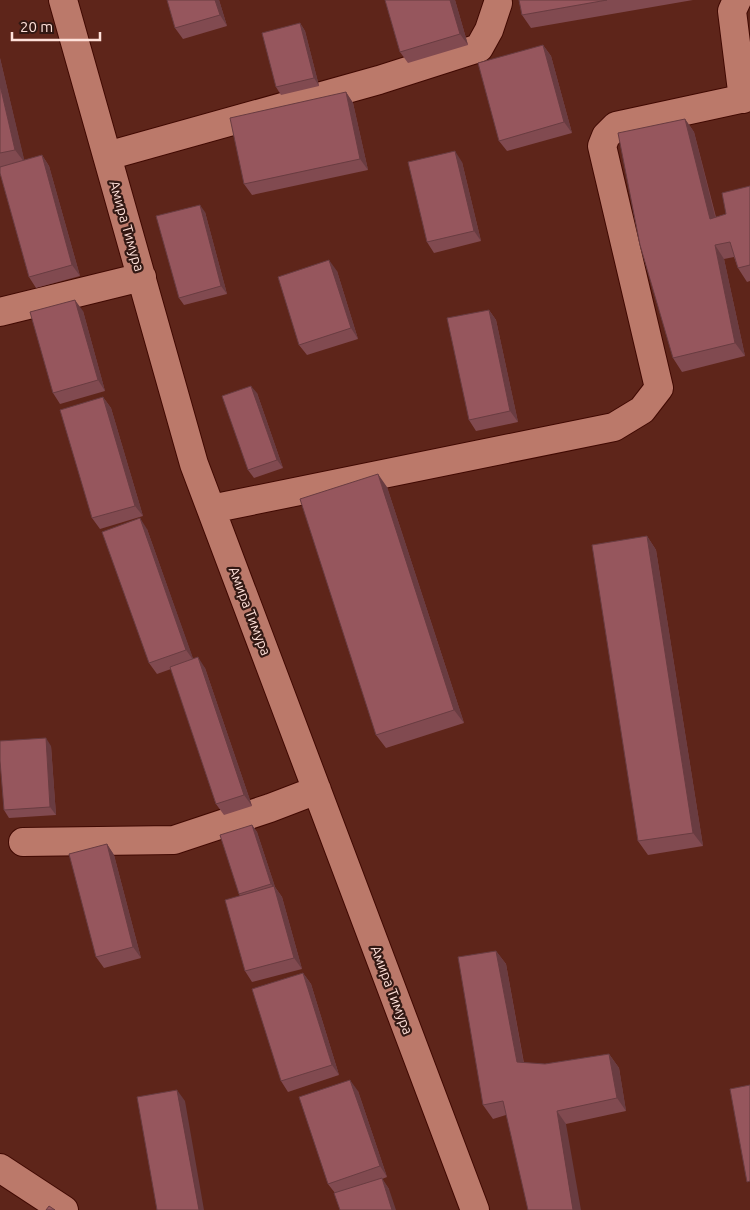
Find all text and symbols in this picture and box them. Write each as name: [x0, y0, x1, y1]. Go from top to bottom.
scale bar: [12, 10, 100, 42]
text: 20 m: [20, 18, 53, 35]
street label: Амира Тимура: [106, 179, 148, 273]
street label: Амира Тимура: [226, 564, 274, 658]
street label: Амира Тимура: [368, 943, 416, 1037]

